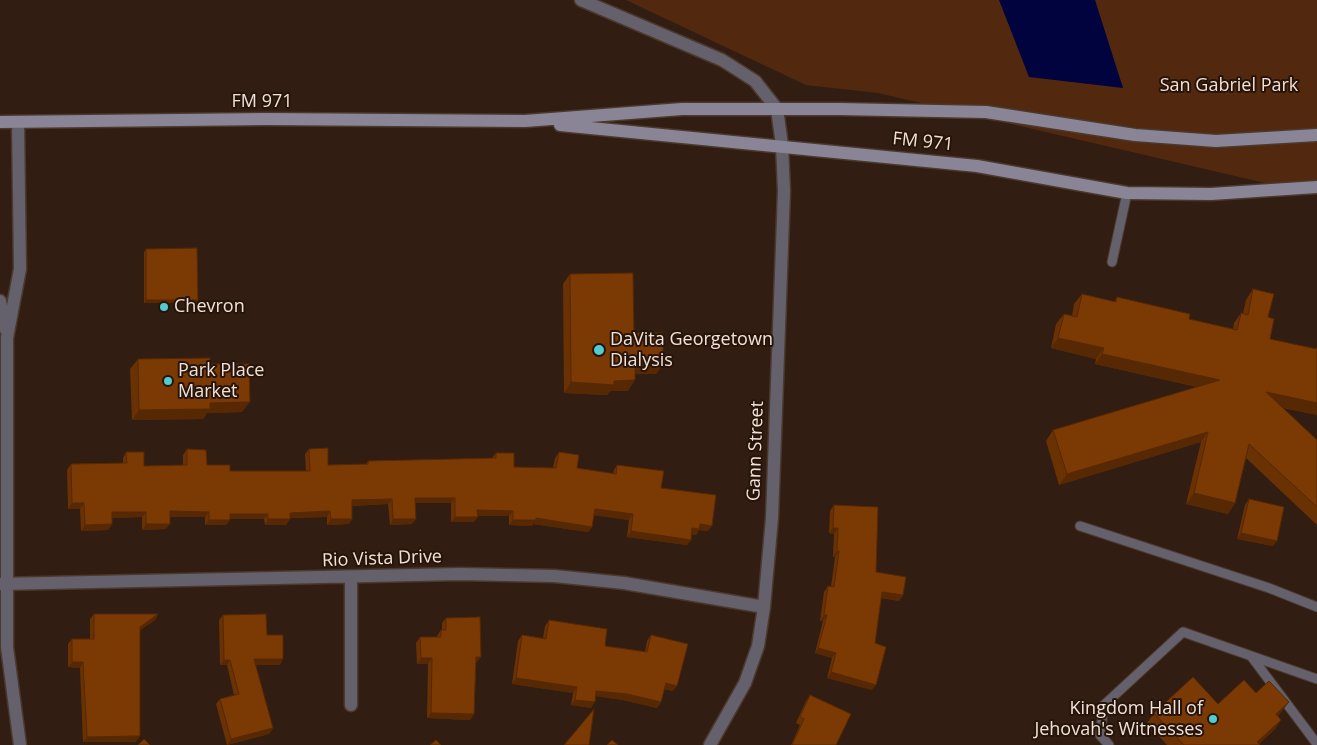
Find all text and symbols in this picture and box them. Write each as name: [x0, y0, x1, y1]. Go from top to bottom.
park label: San Gabriel Park: [1160, 75, 1298, 97]
street label: FM 971: [231, 91, 293, 113]
street label: FM 971: [892, 128, 954, 156]
place label: Chevron: [174, 296, 245, 318]
marker: Chevron: [158, 301, 170, 313]
place label: DaVita Georgetown Dialysis: [610, 329, 773, 372]
marker: DaVita Georgetown Dialysis: [592, 343, 606, 357]
place label: Park Place Market: [178, 360, 264, 402]
marker: Park Place Market: [162, 375, 174, 387]
street label: Gann Street: [743, 401, 769, 501]
street label: Rio Vista Drive: [322, 546, 442, 572]
place label: Kingdom Hall of Jehovah's Witnesses: [1034, 698, 1203, 741]
marker: Kingdom Hall of Jehovah's Witnesses: [1207, 713, 1219, 725]

